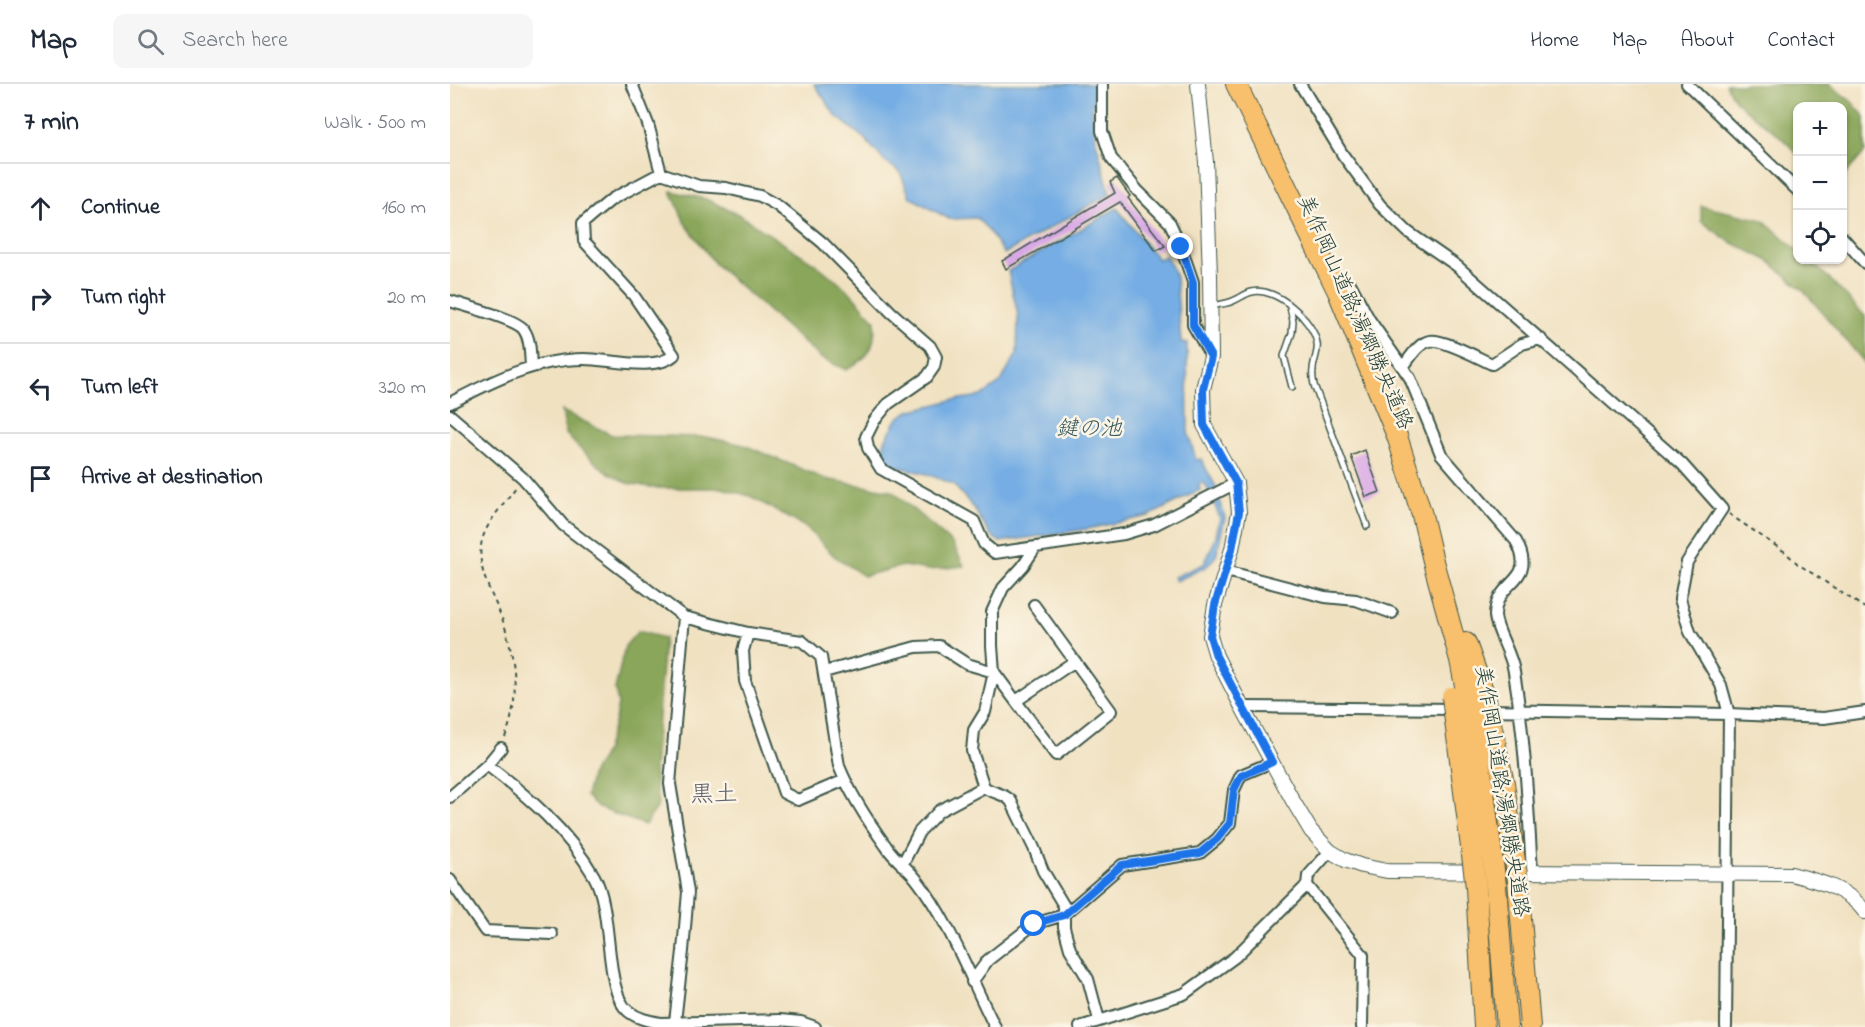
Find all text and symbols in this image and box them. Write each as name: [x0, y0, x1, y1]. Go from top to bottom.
search box: [113, 14, 533, 68]
text: Map: [30, 21, 77, 62]
icon: search: [134, 25, 167, 58]
text: Search here: [182, 25, 288, 57]
text: Home: [1530, 26, 1579, 56]
text: Map: [1612, 26, 1647, 56]
text: About: [1680, 26, 1734, 56]
text: Contact: [1767, 26, 1835, 56]
map controls: [1793, 102, 1847, 264]
button: +: [1793, 102, 1847, 156]
text: 7 min: [24, 104, 79, 142]
text: Walk · 500 m: [324, 109, 426, 138]
button: −: [1793, 156, 1847, 210]
street label: 美作岡山道路;湯郷勝央道路: [1289, 190, 1420, 435]
icon: ahead: [24, 192, 57, 225]
text: Continue: [81, 192, 160, 224]
text: 160 m: [382, 194, 426, 223]
button: locate: [1793, 210, 1847, 264]
route end: [1167, 233, 1193, 259]
icon: right: [24, 282, 57, 315]
text: Turn right: [81, 282, 166, 314]
text: 20 m: [387, 284, 426, 313]
icon: left: [24, 372, 57, 405]
text: Turn left: [81, 372, 158, 404]
text: 320 m: [379, 374, 426, 403]
water label: 鍵の池: [1056, 414, 1123, 446]
icon: arrive: [24, 462, 57, 495]
text: Arrive at destination: [81, 462, 263, 494]
street label: 美作岡山道路;湯郷勝央道路: [1466, 663, 1536, 919]
district label: 黒土: [690, 778, 738, 813]
route start: [1020, 910, 1046, 936]

